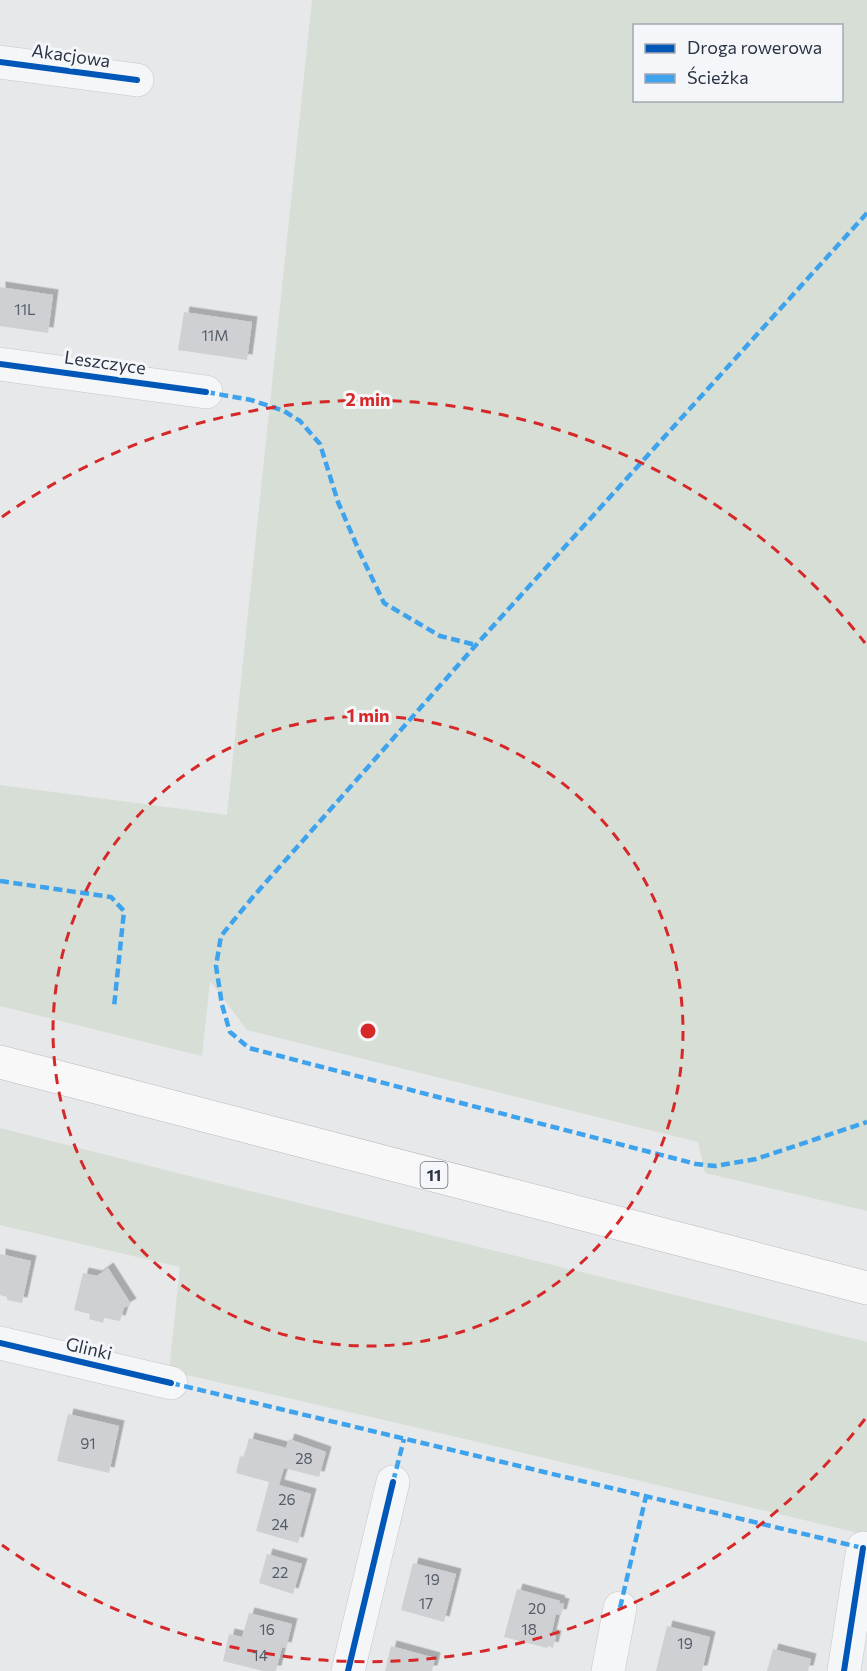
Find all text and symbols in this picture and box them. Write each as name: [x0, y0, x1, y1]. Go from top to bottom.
legend: [633, 24, 843, 102]
text: Droga rowerowa: [687, 36, 822, 58]
street label: Akacjowa: [30, 39, 112, 71]
text: Ścieżka: [687, 66, 749, 88]
house number: 11L: [14, 300, 36, 318]
house number: 11M: [201, 326, 229, 344]
street label: Leszczyce: [63, 345, 147, 379]
text: 2 min: [346, 388, 390, 410]
text: 1 min: [347, 704, 389, 726]
centre of rings: [358, 1021, 378, 1041]
road number: 11: [420, 1162, 448, 1188]
street label: Glinki: [64, 1332, 115, 1364]
house number: 91: [80, 1434, 96, 1452]
house number: 28: [295, 1449, 313, 1467]
house number: 26: [278, 1490, 296, 1508]
house number: 24: [271, 1515, 289, 1533]
house number: 22: [272, 1563, 288, 1581]
house number: 19: [424, 1570, 440, 1588]
house number: 17: [419, 1594, 433, 1612]
house number: 20: [528, 1599, 546, 1617]
house number: 16: [259, 1620, 275, 1638]
house number: 18: [521, 1620, 537, 1638]
house number: 19: [677, 1634, 693, 1652]
house number: 14: [252, 1646, 268, 1664]

